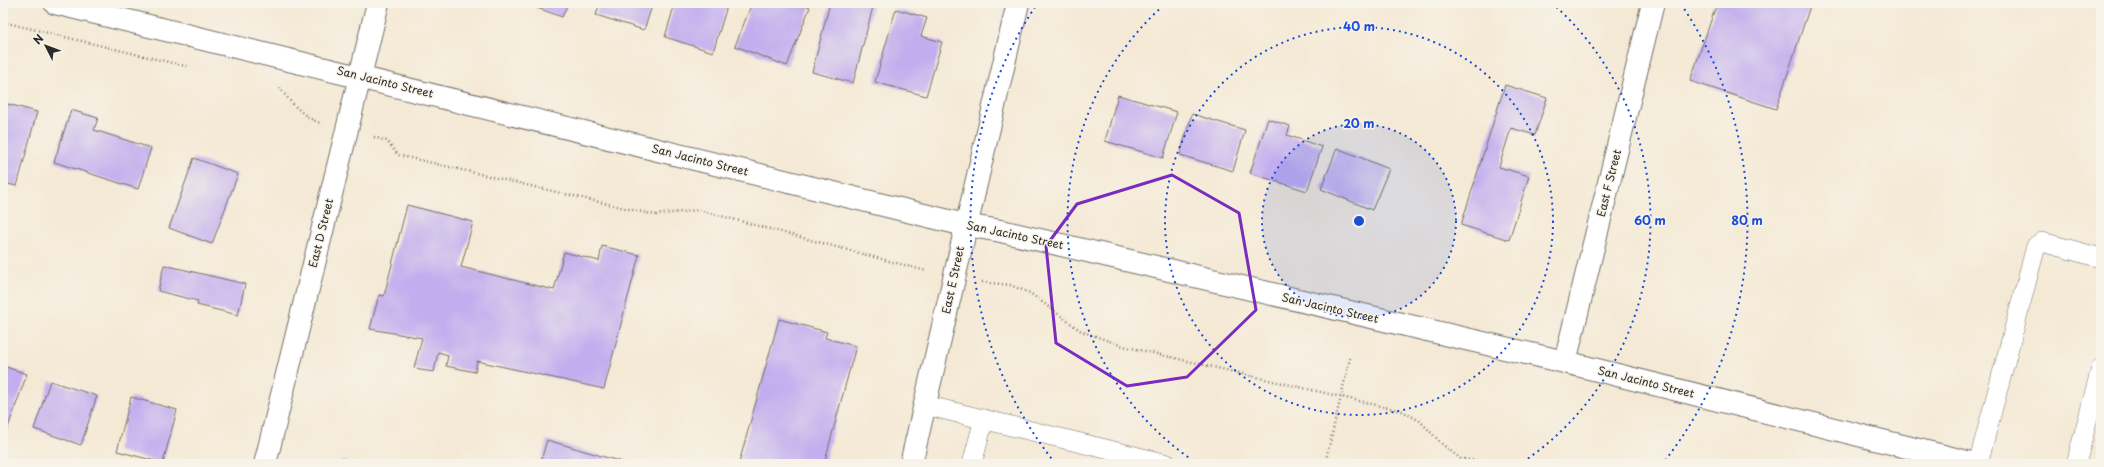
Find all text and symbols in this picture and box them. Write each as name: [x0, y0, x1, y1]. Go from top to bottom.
text: 40 m: [1343, 17, 1375, 35]
north arrow: [26, 26, 66, 66]
text: N: [29, 30, 48, 48]
street label: San Jacinto Street: [335, 61, 436, 102]
text: 20 m: [1343, 114, 1375, 132]
street label: San Jacinto Street: [650, 139, 751, 180]
street label: East F Street: [1592, 147, 1625, 218]
street label: East D Street: [304, 196, 337, 269]
text: 60 m: [1634, 211, 1666, 229]
text: 80 m: [1731, 211, 1763, 229]
centre of rings: [1352, 214, 1366, 228]
street label: San Jacinto Street: [965, 216, 1066, 253]
street label: East E Street: [937, 244, 968, 315]
street label: San Jacinto Street: [1280, 288, 1381, 327]
street label: San Jacinto Street: [1596, 361, 1697, 402]

